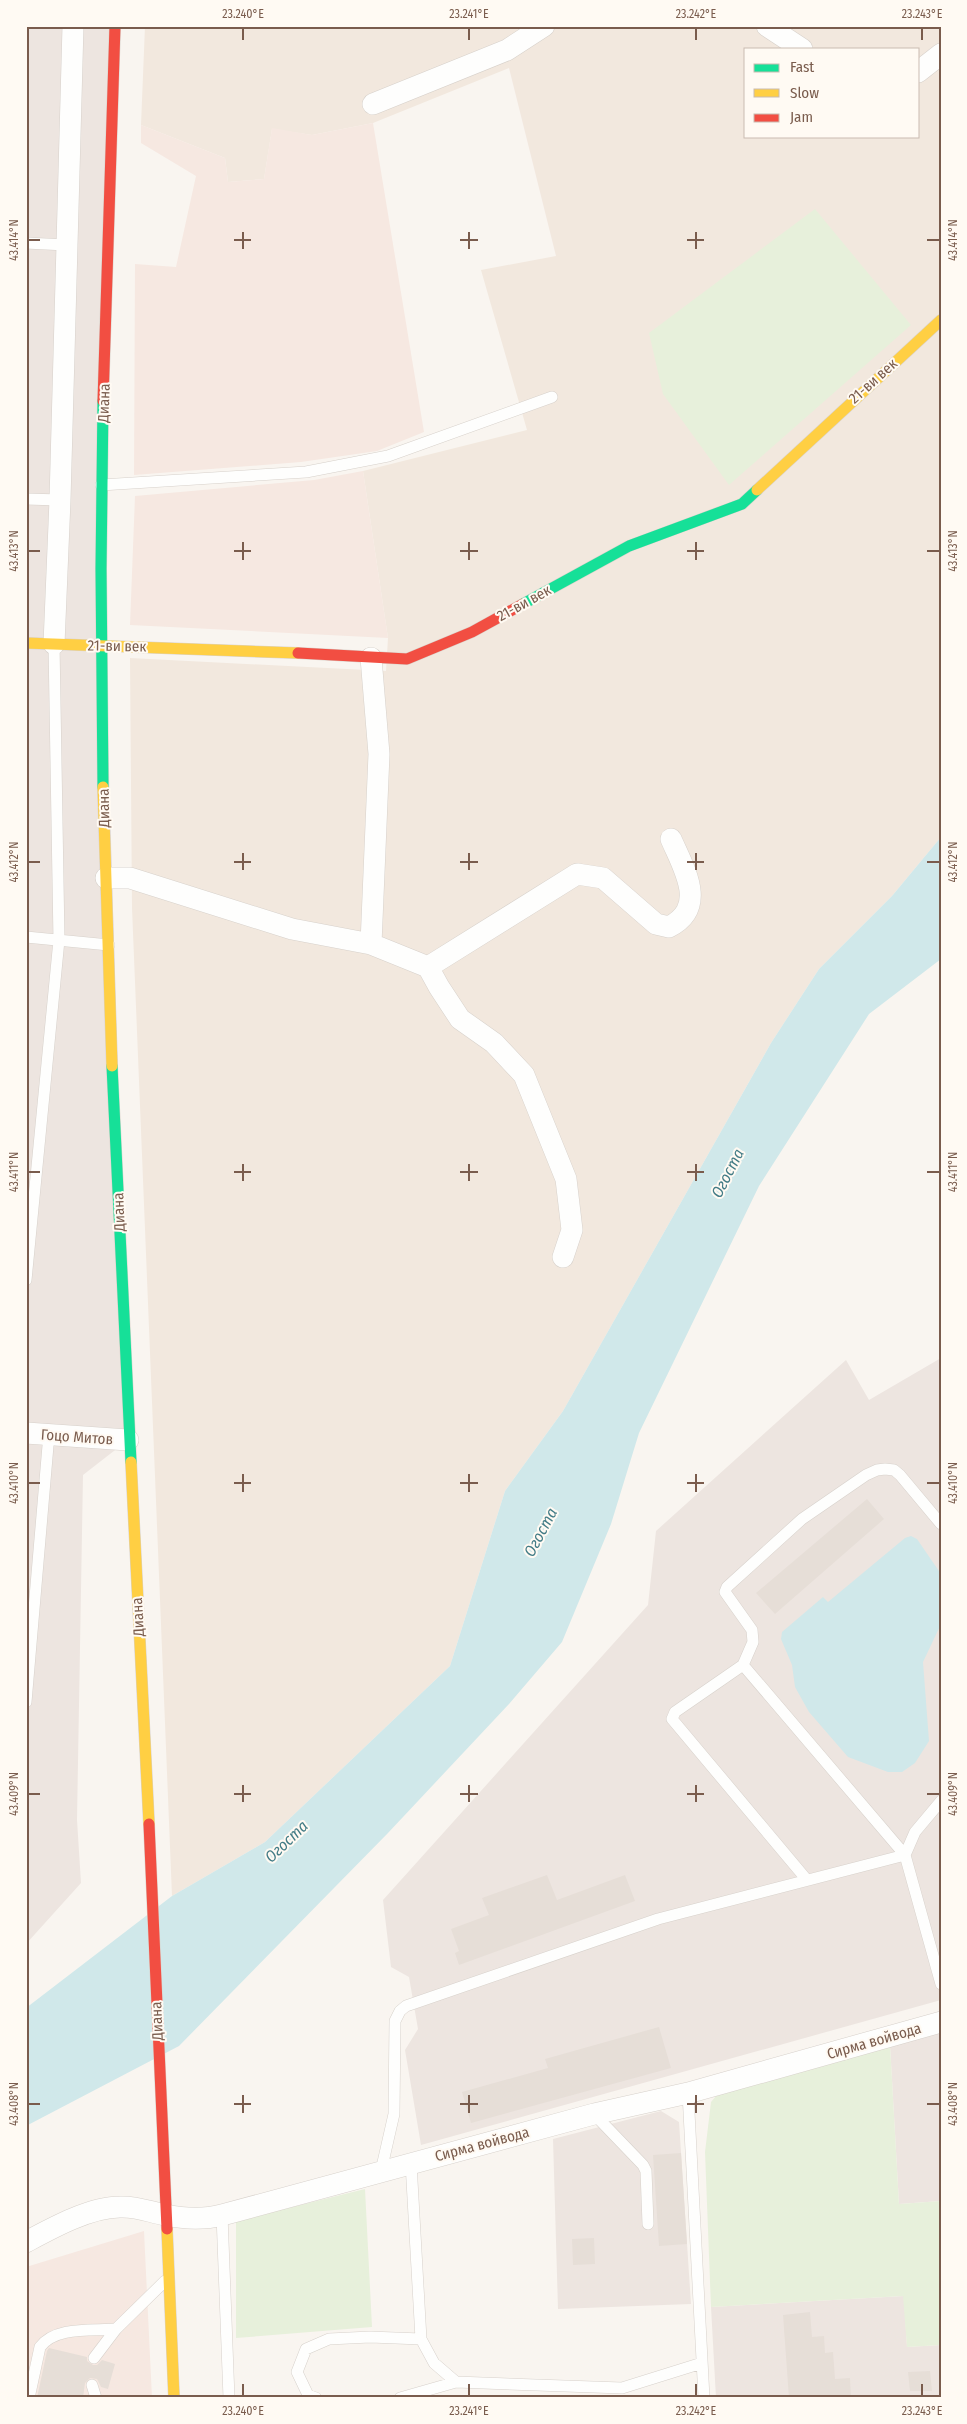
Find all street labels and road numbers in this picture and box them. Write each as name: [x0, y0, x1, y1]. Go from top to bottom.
street label: 21-ви век: [845, 355, 901, 407]
street label: Диана: [94, 383, 114, 424]
street label: 21-ви век: [494, 581, 554, 625]
street label: 21-ви век: [87, 636, 147, 656]
street label: Диана: [95, 788, 113, 829]
street label: Диана: [109, 1192, 129, 1233]
street label: Гоцо Митов: [40, 1425, 114, 1449]
street label: Диана: [128, 1597, 148, 1638]
street label: Диана: [147, 2001, 167, 2042]
street label: Сирма войвода: [825, 2019, 923, 2063]
street label: Сирма войвода: [433, 2123, 531, 2165]

